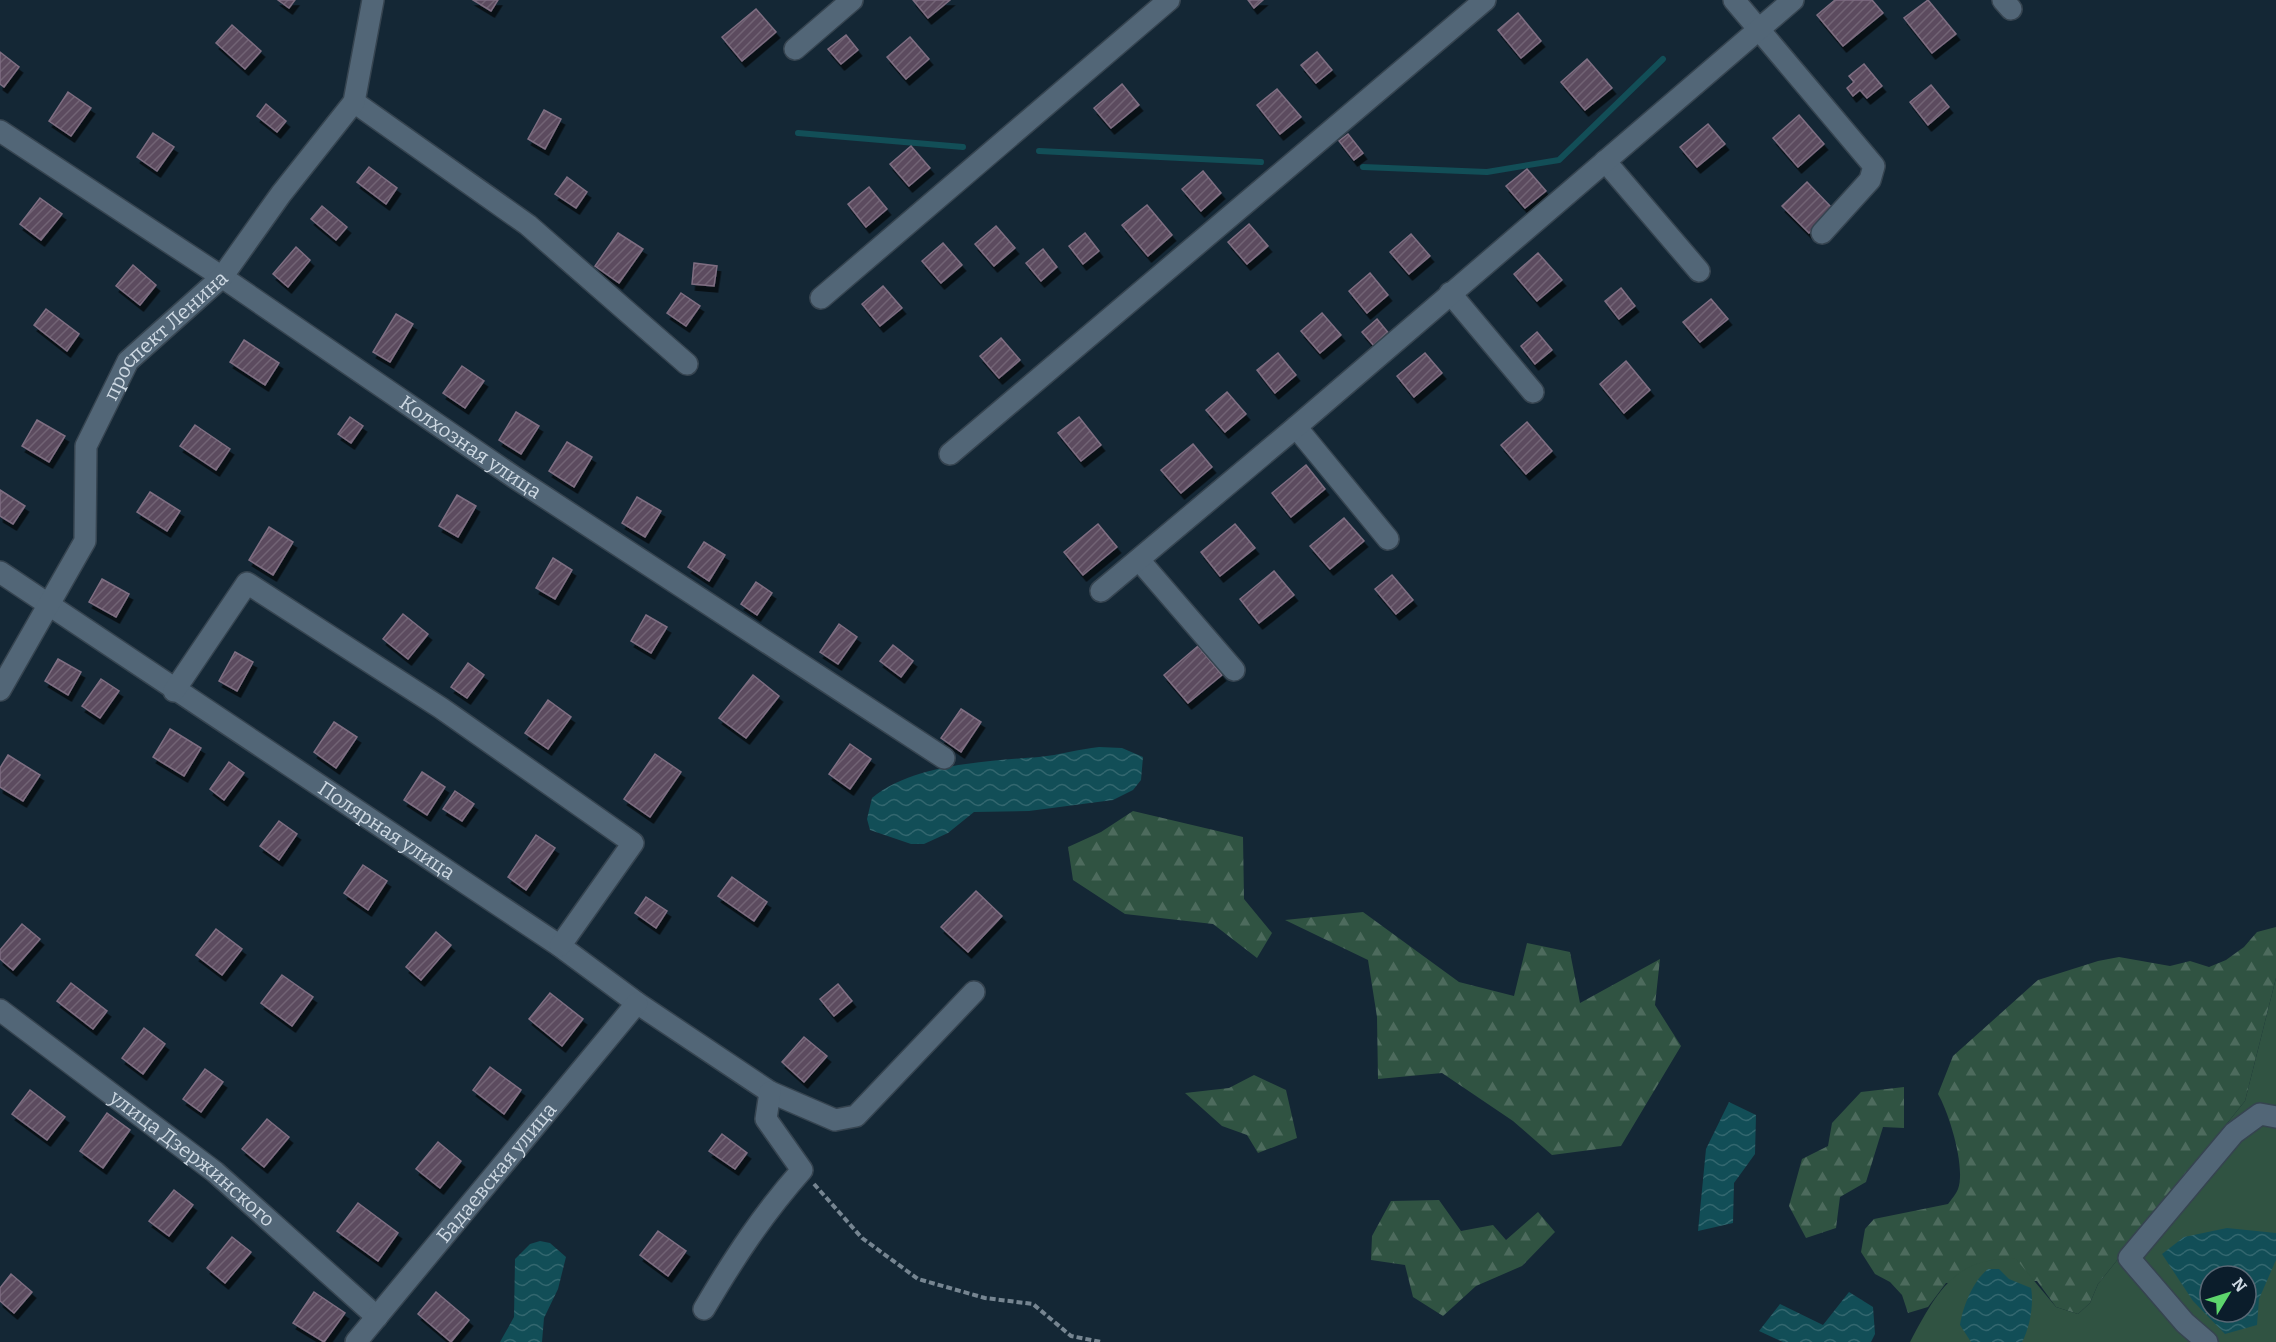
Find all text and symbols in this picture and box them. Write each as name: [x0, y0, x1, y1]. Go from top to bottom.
street label: проспект Ленина: [99, 266, 233, 404]
street label: Колхозная улица: [395, 390, 546, 504]
street label: Полярная улица: [314, 776, 460, 885]
street label: улица Дзержинского: [104, 1084, 280, 1232]
street label: Бадаевская улица: [431, 1098, 561, 1248]
north arrow: [2198, 1264, 2258, 1324]
text: N: [2228, 1274, 2251, 1296]

